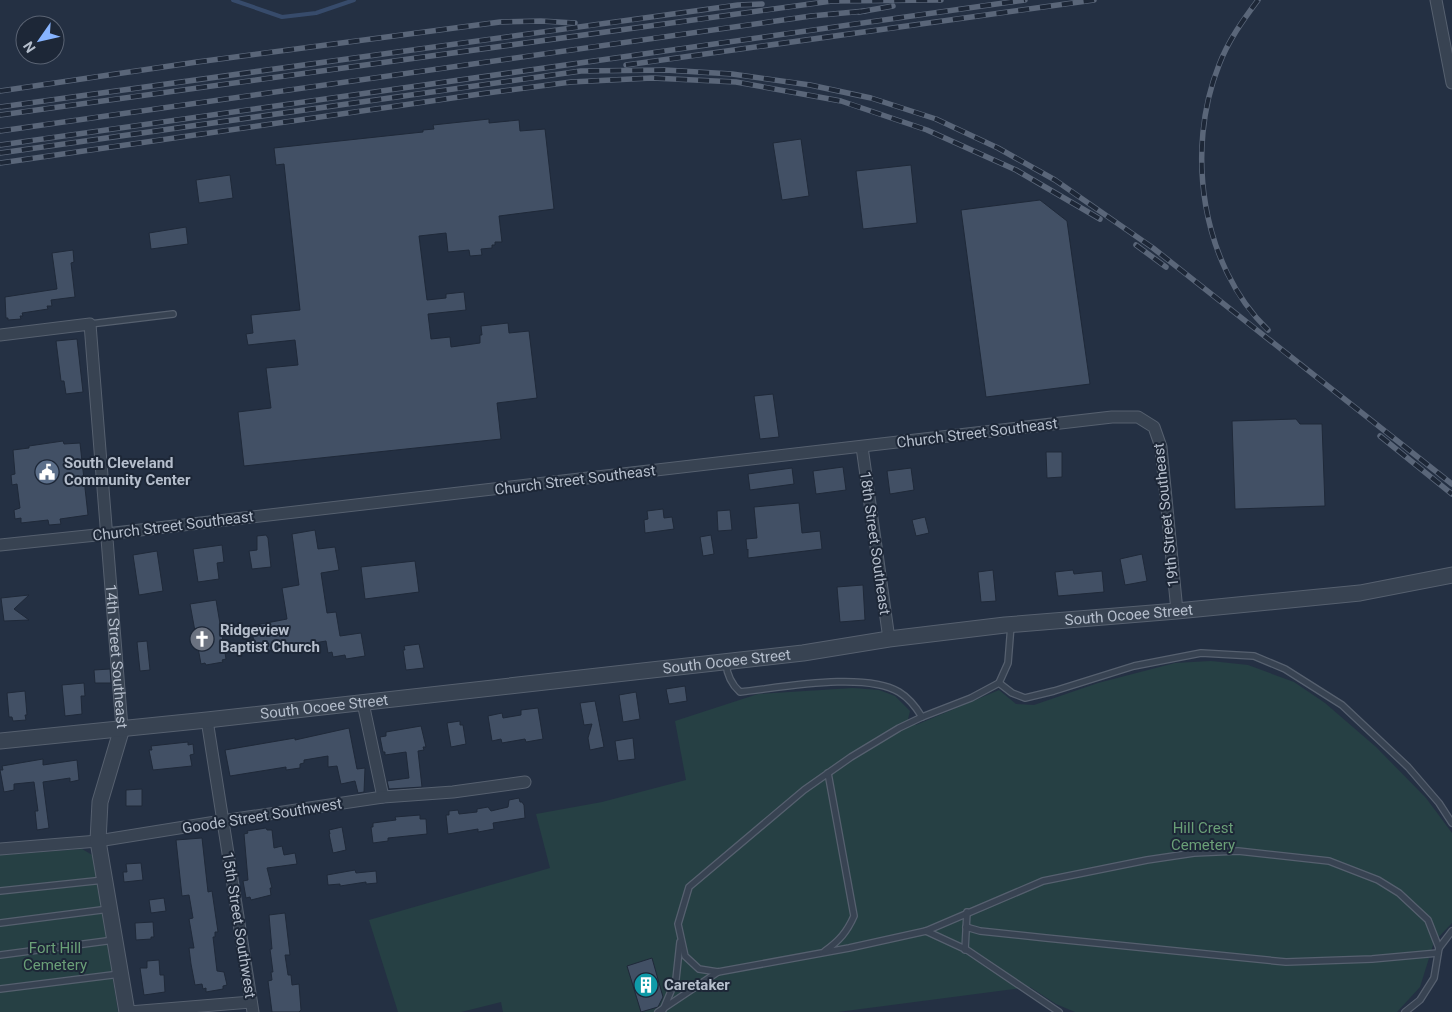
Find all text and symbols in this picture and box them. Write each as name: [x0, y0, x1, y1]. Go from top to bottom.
north arrow: [15, 15, 65, 65]
text: N: [20, 39, 39, 56]
street label: Church Street Southeast: [895, 414, 1059, 452]
street label: 19th Street Southeast: [1149, 442, 1183, 588]
place label: South Cleveland Community Center: [64, 454, 191, 489]
public building icon: South Cleveland Community Center: [34, 459, 60, 485]
street label: Church Street Southeast: [493, 461, 657, 499]
street label: 18th Street Southeast: [856, 470, 894, 616]
street label: Church Street Southeast: [91, 507, 255, 545]
street label: 14th Street Southeast: [102, 583, 131, 729]
street label: South Ocoee Street: [1064, 600, 1194, 629]
place label: Ridgeview Baptist Church: [220, 621, 320, 656]
church icon: Ridgeview Baptist Church: [189, 626, 215, 652]
street label: South Ocoee Street: [662, 645, 792, 678]
street label: South Ocoee Street: [259, 691, 389, 723]
street label: Goode Street Southwest: [181, 794, 343, 838]
park label: Hill Crest Cemetery: [1171, 819, 1235, 854]
street label: 15th Street Southwest: [219, 851, 259, 999]
park label: Fort Hill Cemetery: [23, 939, 87, 974]
building icon: Caretaker: [633, 972, 659, 998]
place label: Caretaker: [664, 976, 730, 994]

